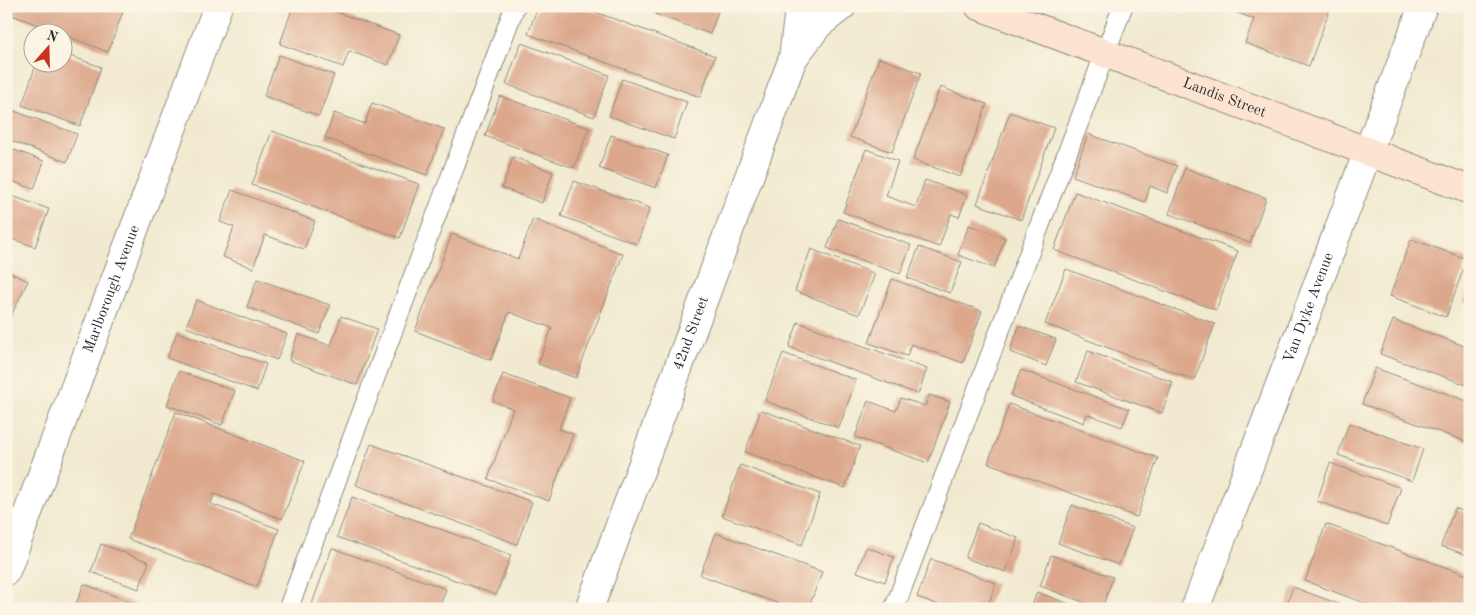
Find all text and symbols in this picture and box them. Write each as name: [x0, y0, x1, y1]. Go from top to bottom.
north arrow: [22, 22, 72, 72]
text: N: [45, 28, 60, 45]
street label: Landis Street: [1180, 75, 1268, 120]
street label: Marlborough Avenue: [81, 223, 143, 355]
street label: Van Dyke Avenue: [1281, 251, 1337, 365]
street label: 42nd Street: [671, 294, 712, 372]

